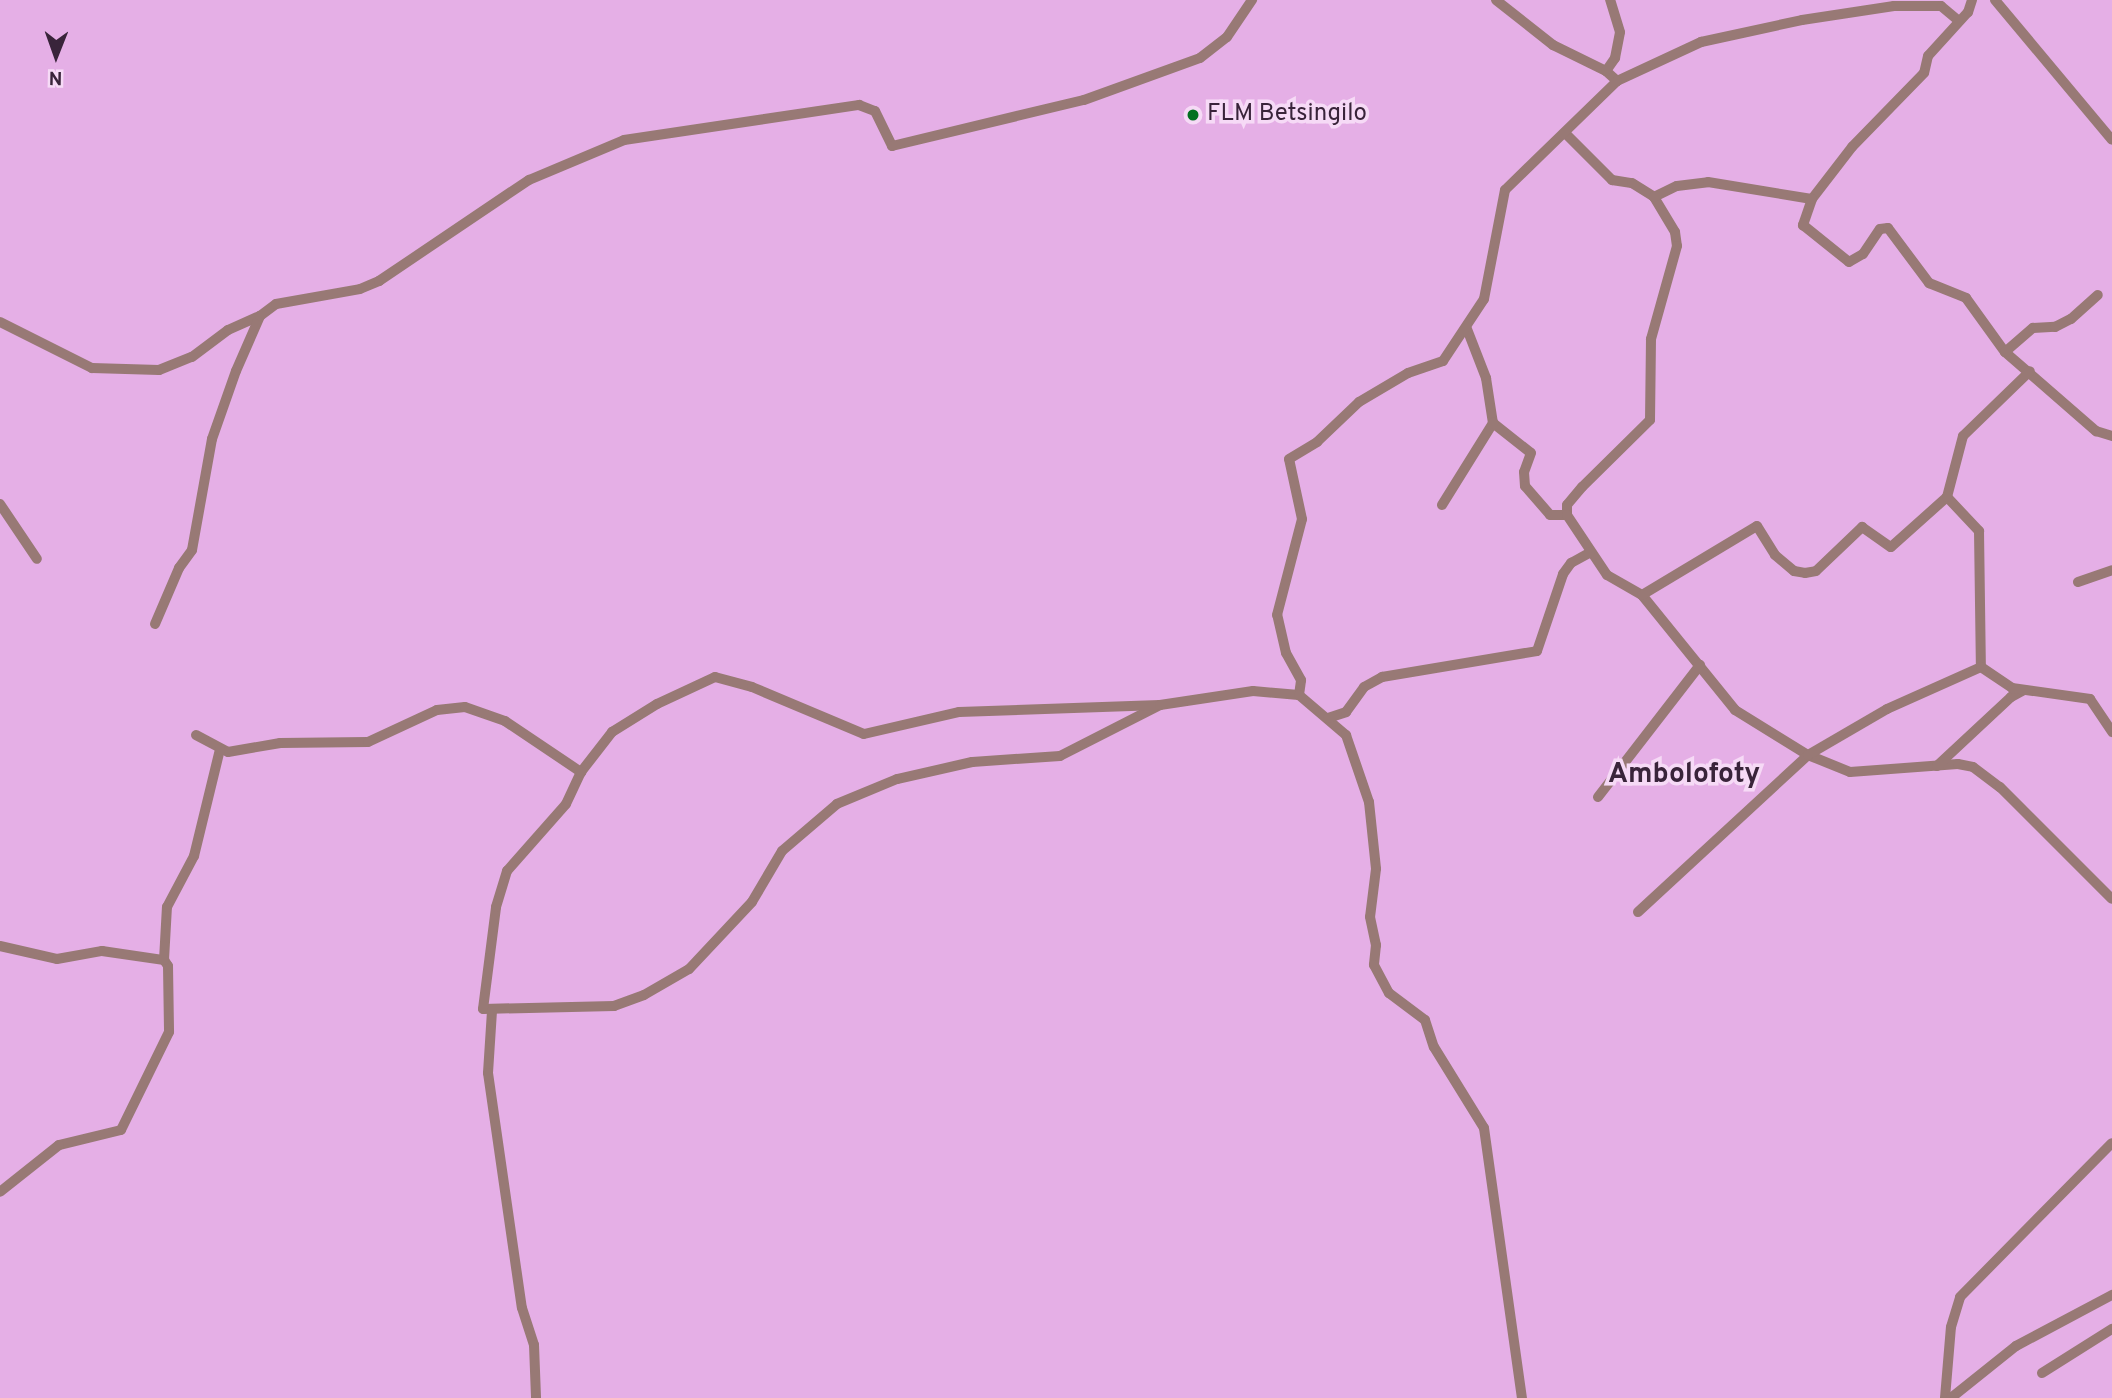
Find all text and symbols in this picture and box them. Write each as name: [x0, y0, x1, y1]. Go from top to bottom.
north arrow: [21, 21, 91, 91]
text: N: [49, 65, 63, 89]
place label: FLM Betsingilo: [1207, 101, 1367, 129]
marker: FLM Betsingilo: [1185, 107, 1201, 123]
district label: Ambolofoty: [1608, 758, 1760, 792]

